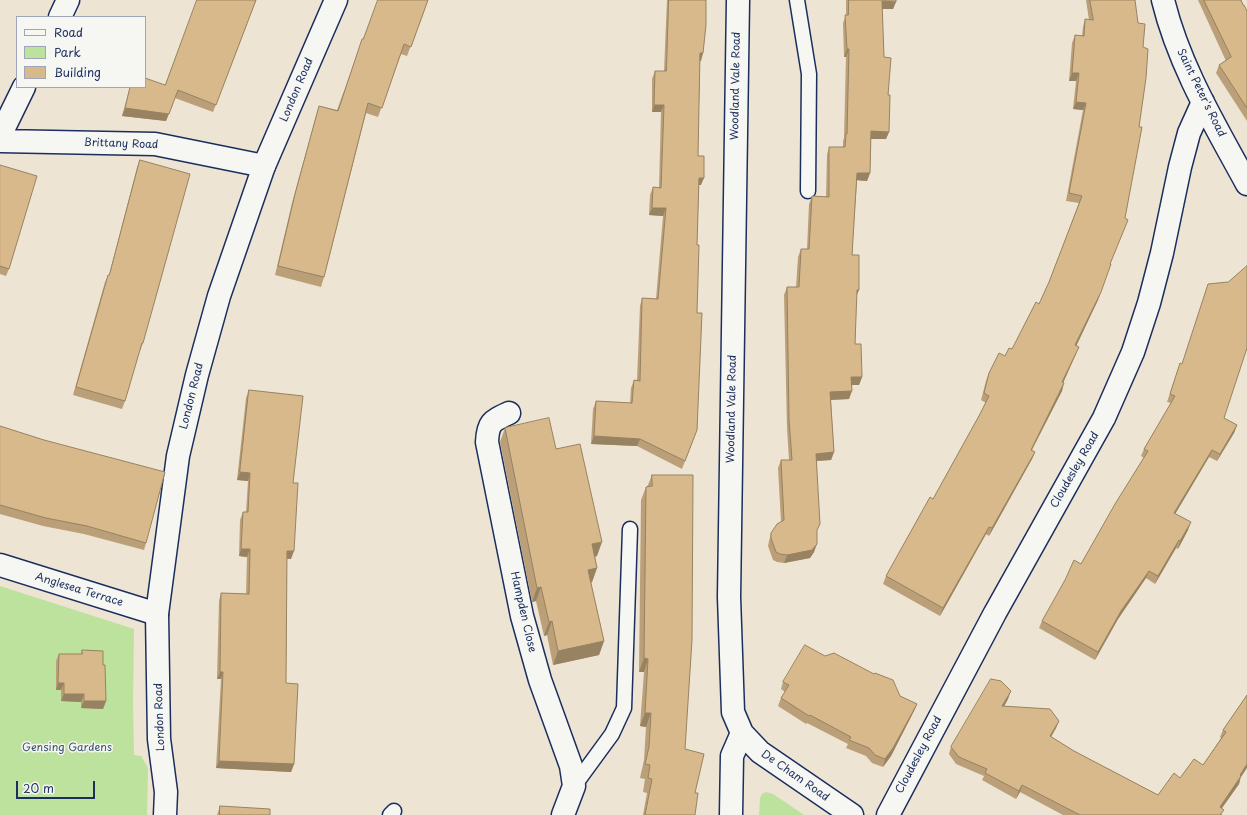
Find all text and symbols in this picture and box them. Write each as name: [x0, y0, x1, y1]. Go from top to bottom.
legend: [16, 16, 146, 88]
text: Road: [54, 23, 83, 41]
street label: Woodland Vale Road: [728, 32, 744, 140]
text: Park: [54, 43, 81, 61]
street label: Saint Peter's Road: [1174, 47, 1228, 139]
street label: London Road: [278, 56, 316, 124]
text: Building: [54, 63, 101, 81]
street label: Brittany Road: [83, 136, 159, 152]
street label: Woodland Vale Road: [724, 355, 740, 463]
street label: London Road: [177, 361, 207, 431]
street label: Cloudesley Road: [1048, 430, 1102, 510]
street label: Anglesea Terrace: [33, 570, 125, 610]
street label: Hampden Close: [507, 570, 539, 654]
street label: London Road: [152, 683, 168, 751]
street label: Cloudesley Road: [893, 714, 945, 796]
park label: Gensing Gardens: [22, 741, 112, 755]
street label: De Cham Road: [759, 748, 831, 804]
scale bar: [18, 773, 97, 799]
text: 20 m: [23, 779, 54, 797]

